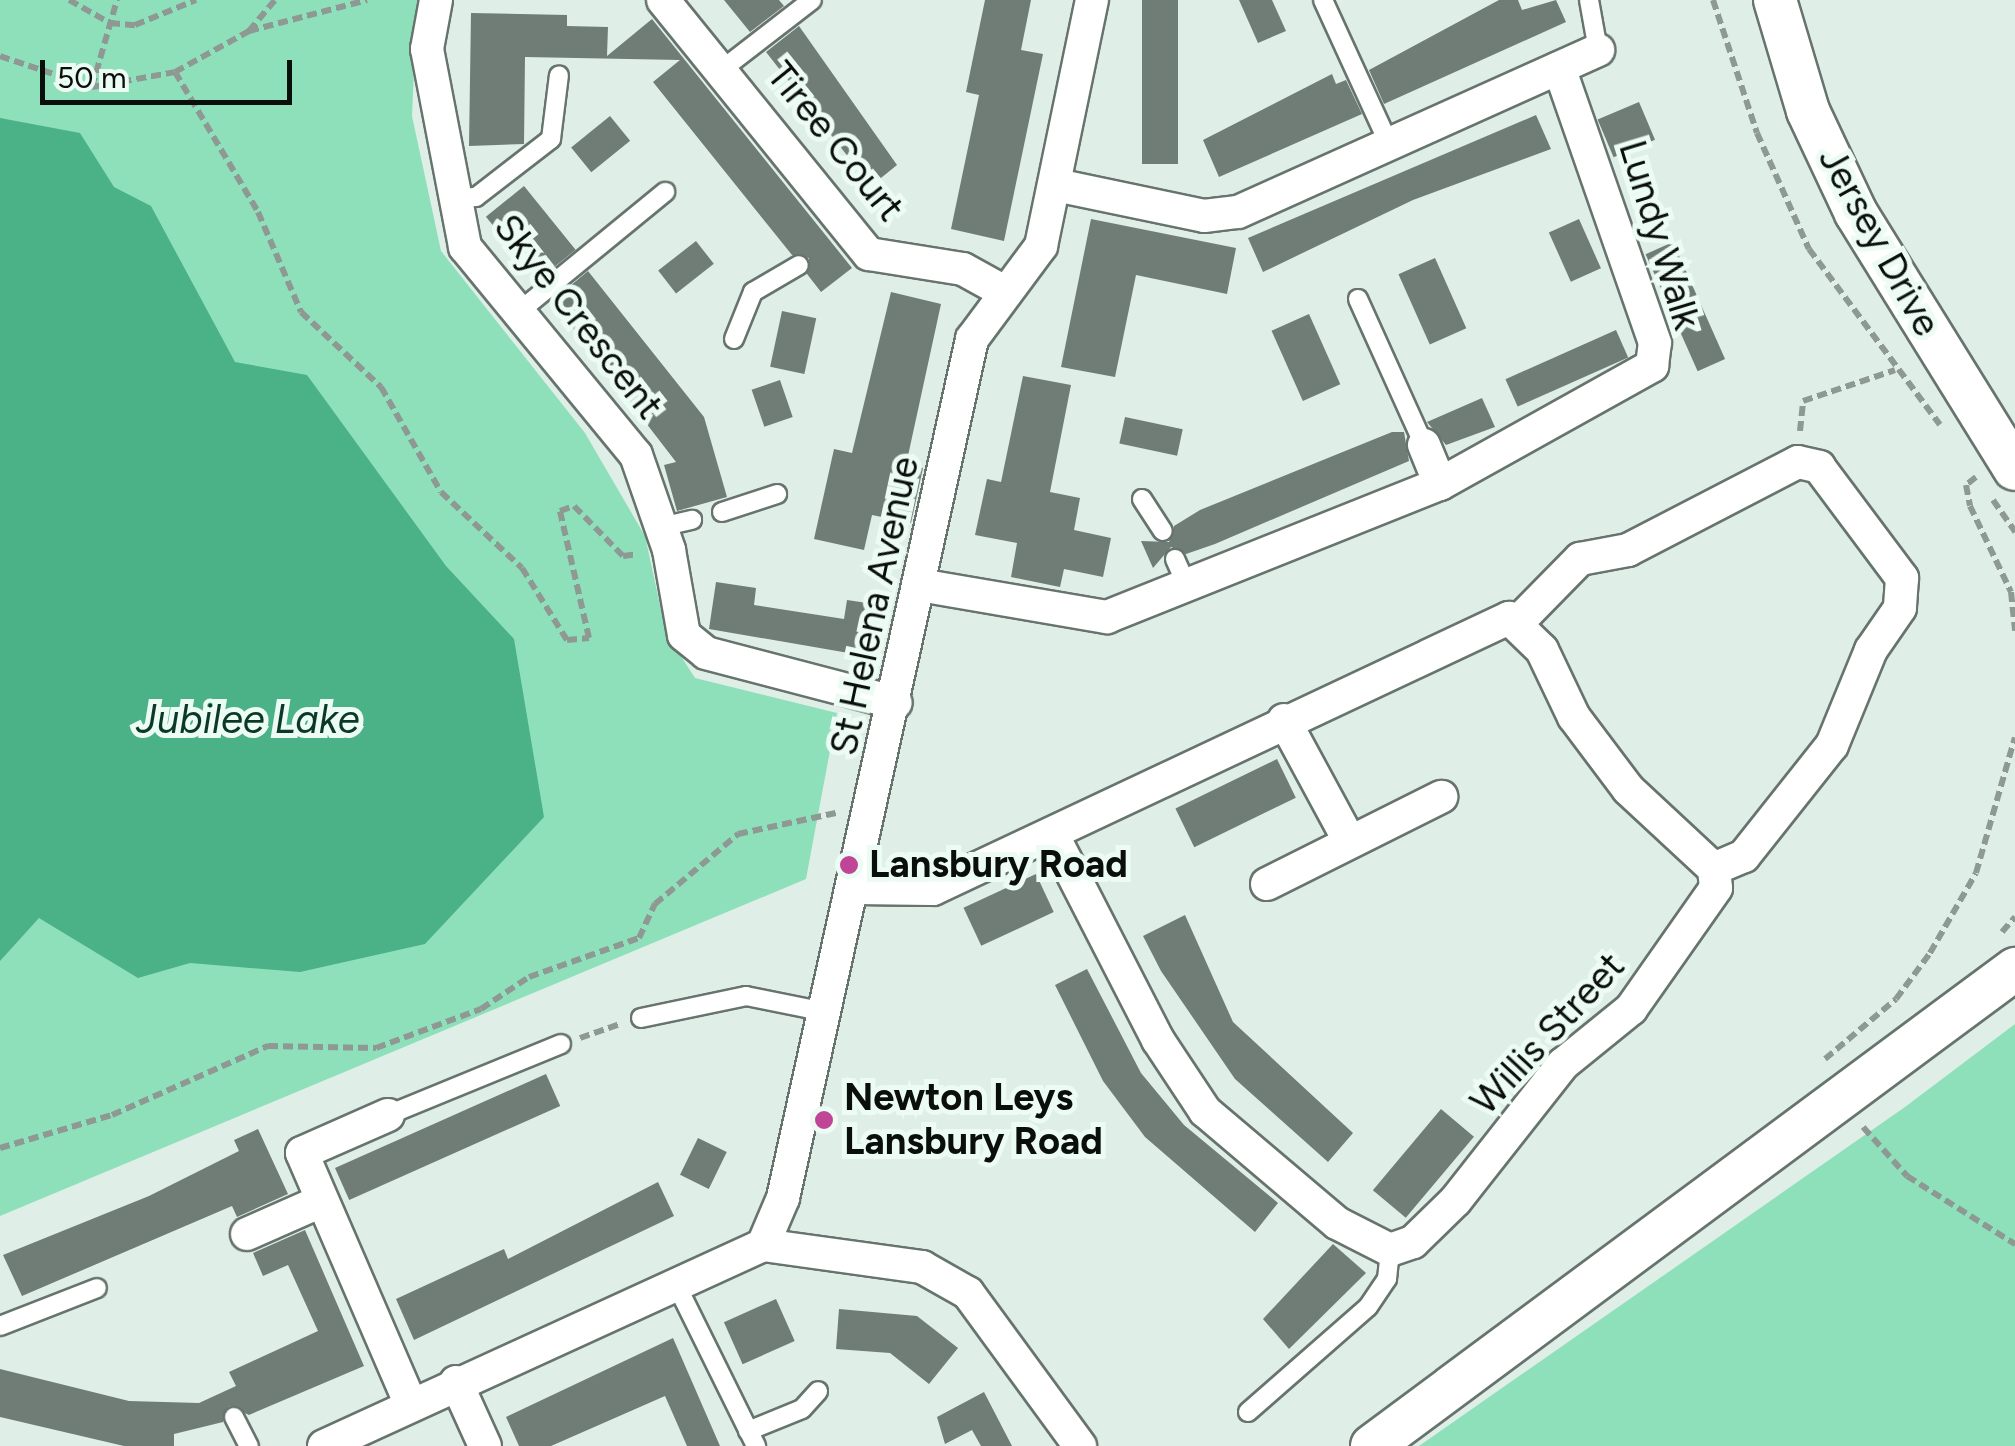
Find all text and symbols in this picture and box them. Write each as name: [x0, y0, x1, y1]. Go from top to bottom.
scale bar: [45, 40, 298, 102]
street label: Tiree Court: [757, 53, 913, 231]
text: 50 m: [57, 59, 126, 96]
street label: Lundy Walk: [1609, 135, 1709, 335]
street label: Jersey Drive: [1809, 140, 1949, 344]
street label: Skye Crescent: [484, 206, 672, 428]
street label: St Helena Avenue: [821, 453, 929, 759]
water label: Jubilee Lake: [136, 695, 360, 743]
place label: Lansbury Road: [869, 842, 1128, 888]
marker: Lansbury Road: [838, 854, 860, 876]
street label: Willis Street: [1462, 944, 1634, 1124]
place label: Newton Leys Lansbury Road: [844, 1075, 1103, 1164]
marker: Newton Leys Lansbury Road: [813, 1109, 835, 1131]

